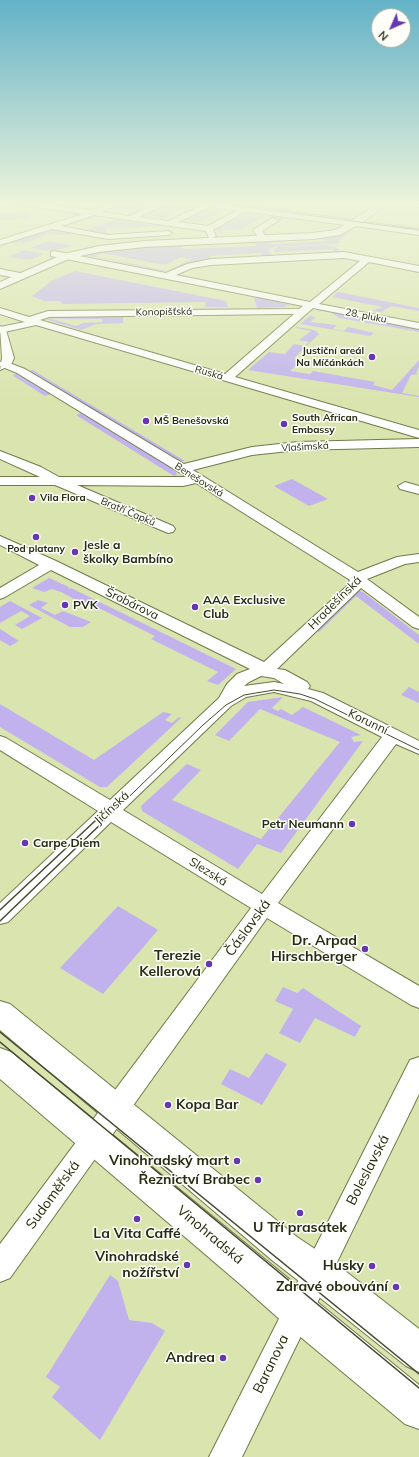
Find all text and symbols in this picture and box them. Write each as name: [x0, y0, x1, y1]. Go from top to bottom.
north arrow: [371, 8, 411, 48]
text: N: [375, 28, 391, 44]
street label: Konopišťská: [136, 306, 192, 318]
street label: 28. pluku: [344, 306, 388, 326]
place label: Justiční areál Na Míčánkách: [296, 345, 364, 368]
marker: Justiční areál Na Míčánkách: [367, 352, 377, 362]
street label: Ruská: [194, 363, 224, 383]
place label: South African Embassy: [292, 412, 358, 436]
place label: MŠ Benešovská: [154, 415, 229, 427]
marker: MŠ Benešovská: [141, 416, 151, 426]
marker: South African Embassy: [279, 419, 289, 429]
street label: Vlašimská: [281, 440, 329, 454]
street label: Benešovská: [172, 460, 226, 500]
place label: Vila Flora: [40, 492, 86, 504]
marker: Vila Flora: [27, 493, 37, 503]
street label: Bratří Čapků: [99, 495, 157, 529]
marker: Pod platany: [31, 532, 41, 542]
place label: Jesle a školky Bambíno: [83, 538, 173, 566]
place label: Pod platany: [7, 543, 65, 555]
marker: Jesle a školky Bambíno: [70, 547, 80, 557]
street label: Hradešínská: [305, 573, 365, 633]
street label: Šrobárova: [103, 585, 161, 623]
place label: AAA Exclusive Club: [203, 593, 285, 621]
place label: PVK: [73, 598, 98, 612]
marker: PVK: [60, 600, 70, 610]
marker: AAA Exclusive Club: [190, 602, 200, 612]
street label: Korunní: [346, 706, 390, 738]
street label: Jičínská: [92, 788, 132, 828]
place label: Petr Neumann: [262, 817, 344, 831]
marker: Petr Neumann: [347, 819, 357, 829]
place label: Carpe Diem: [33, 836, 100, 850]
marker: Carpe Diem: [20, 838, 30, 848]
street label: Slezská: [186, 855, 230, 889]
street label: Čáslavská: [222, 896, 274, 960]
place label: Dr. Arpad Hirschberger: [271, 933, 357, 966]
marker: Dr. Arpad Hirschberger: [360, 944, 370, 954]
place label: Terezie Kellerová: [139, 948, 201, 980]
marker: Terezie Kellerová: [204, 959, 214, 969]
place label: Kopa Bar: [176, 1097, 238, 1113]
marker: Kopa Bar: [163, 1100, 173, 1110]
street label: Boleslavská: [343, 1132, 393, 1208]
place label: Vinohradský mart: [109, 1153, 229, 1169]
marker: Vinohradský mart: [232, 1156, 242, 1166]
street label: Sudoměřská: [22, 1157, 84, 1233]
place label: Řeznictví Brabec: [139, 1172, 250, 1188]
marker: Řeznictví Brabec: [253, 1175, 263, 1185]
street label: Vinohradská: [173, 1202, 247, 1268]
marker: U Tří prasátek: [295, 1208, 305, 1218]
marker: La Vita Caffé: [132, 1214, 142, 1224]
place label: U Tří prasátek: [253, 1220, 347, 1236]
place label: La Vita Caffé: [93, 1226, 181, 1242]
place label: Vinohradské nožířství: [95, 1249, 179, 1282]
place label: Husky: [323, 1258, 364, 1274]
marker: Vinohradské nožířství: [182, 1260, 192, 1270]
marker: Husky: [367, 1261, 377, 1271]
place label: Zdravé obouvání: [276, 1279, 388, 1295]
marker: Zdravé obouvání: [391, 1282, 401, 1292]
street label: Baranova: [250, 1332, 292, 1396]
place label: Andrea: [166, 1350, 215, 1366]
marker: Andrea: [218, 1353, 228, 1363]

